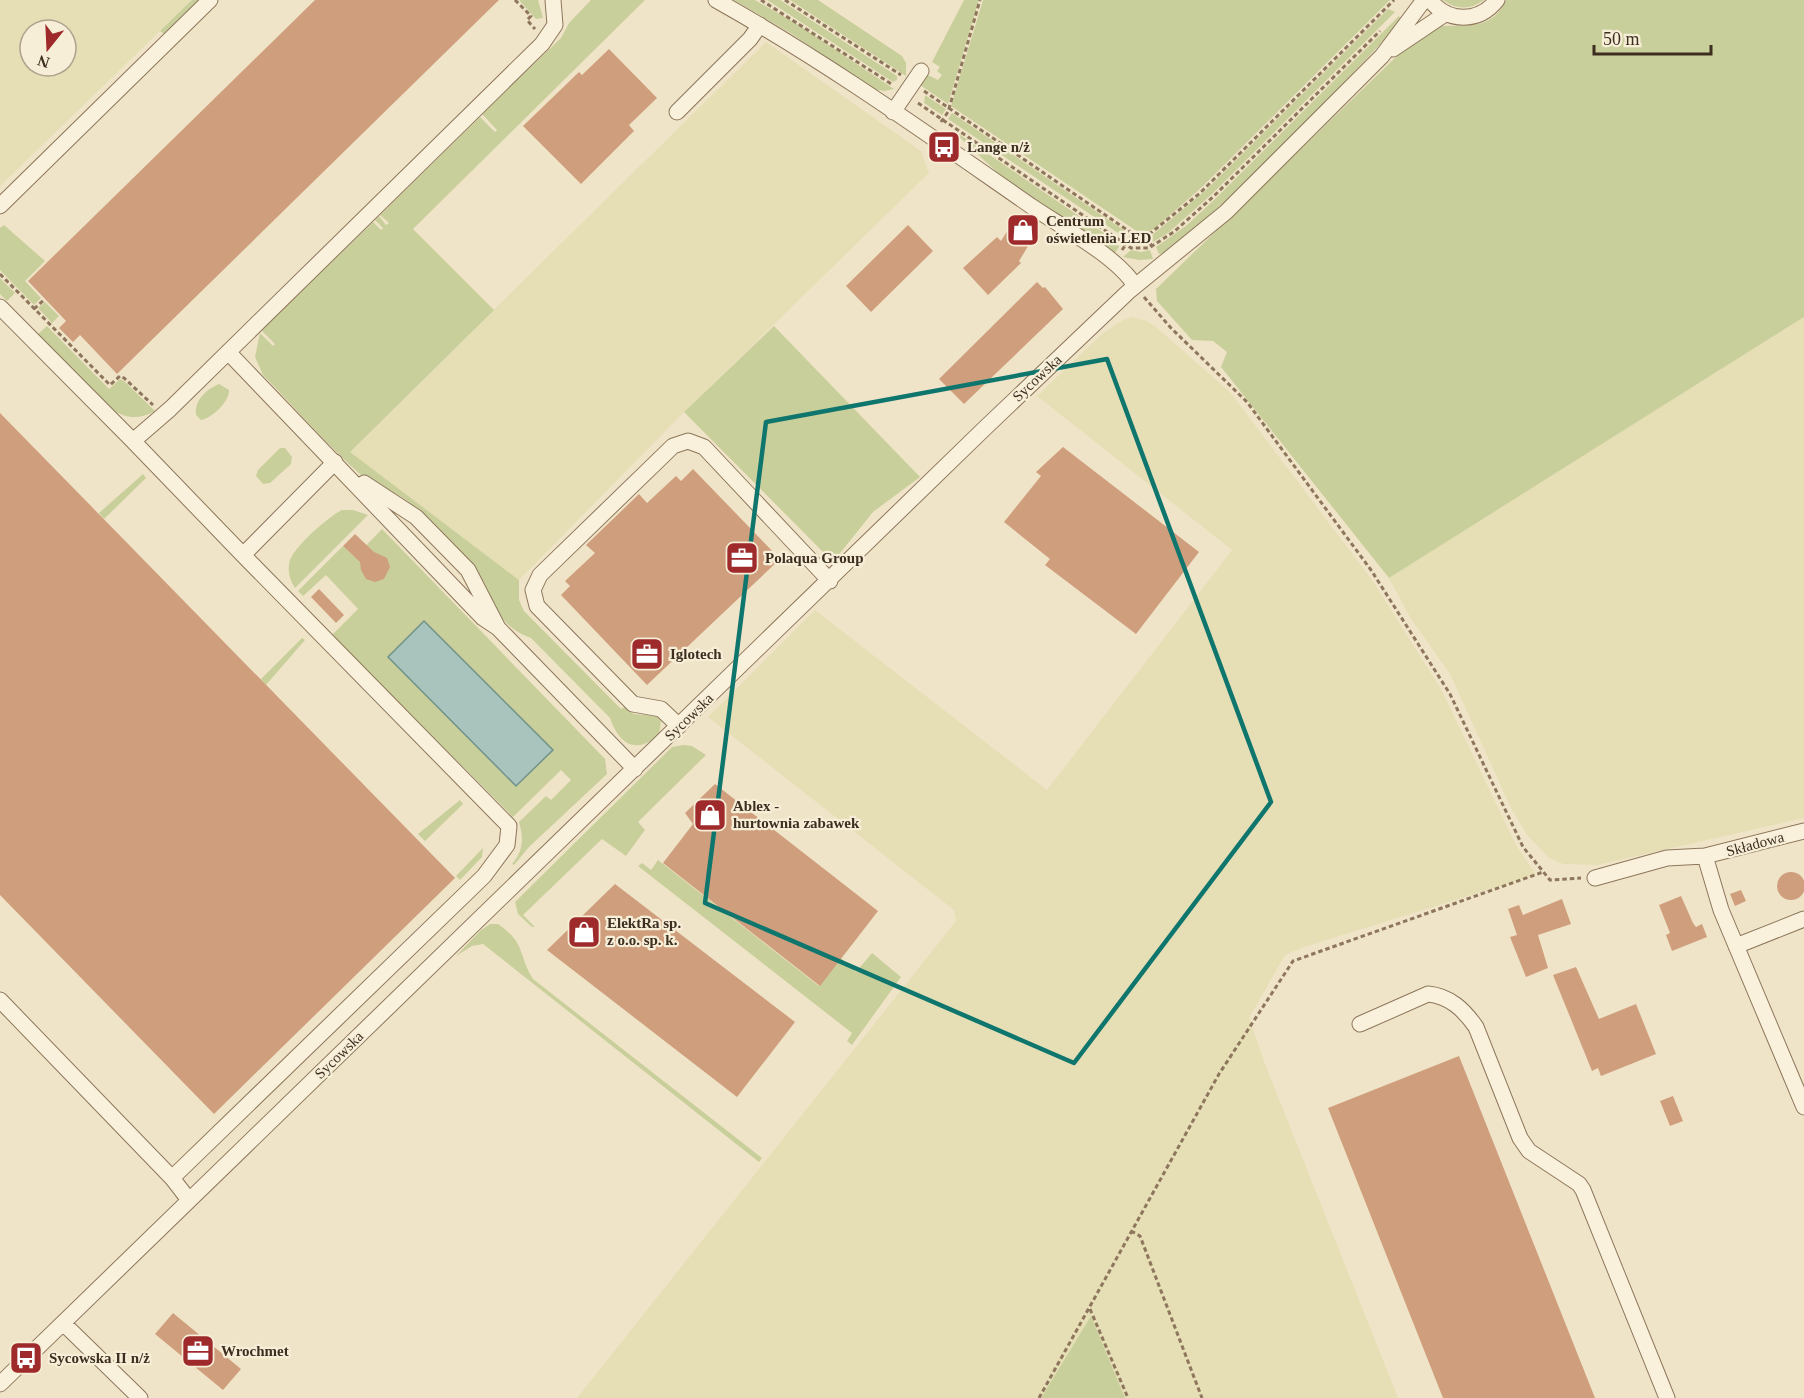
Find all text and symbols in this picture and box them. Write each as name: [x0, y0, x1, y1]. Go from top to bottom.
north arrow: [18, 18, 78, 78]
scale bar: [1594, 18, 1711, 56]
text: 50 m: [1603, 29, 1640, 49]
text: N: [35, 52, 52, 72]
bus stop icon: Lange n/ż: [926, 129, 962, 165]
place label: Lange n/ż: [967, 139, 1030, 155]
shop icon: Centrum oświetlenia LED: [1005, 212, 1041, 248]
place label: Centrum oświetlenia LED: [1046, 213, 1152, 246]
street label: Sycowska: [1009, 351, 1065, 405]
office icon: Polaqua Group: [724, 540, 760, 576]
place label: Polaqua Group: [765, 550, 864, 566]
office icon: Iglotech: [629, 636, 665, 672]
place label: Iglotech: [670, 646, 722, 662]
street label: Sycowska: [662, 690, 717, 744]
shop icon: Ablex - hurtownia zabawek: [692, 797, 728, 833]
place label: Ablex - hurtownia zabawek: [733, 798, 860, 831]
street label: Składowa: [1724, 829, 1786, 859]
shop icon: ElektRa sp. z o.o. sp. k.: [566, 914, 602, 950]
place label: ElektRa sp. z o.o. sp. k.: [607, 915, 681, 948]
street label: Sycowska: [312, 1028, 367, 1082]
office icon: Wrochmet: [180, 1333, 216, 1369]
bus stop icon: Sycowska II n/ż: [8, 1340, 44, 1376]
place label: Wrochmet: [221, 1343, 289, 1359]
place label: Sycowska II n/ż: [49, 1350, 150, 1366]

